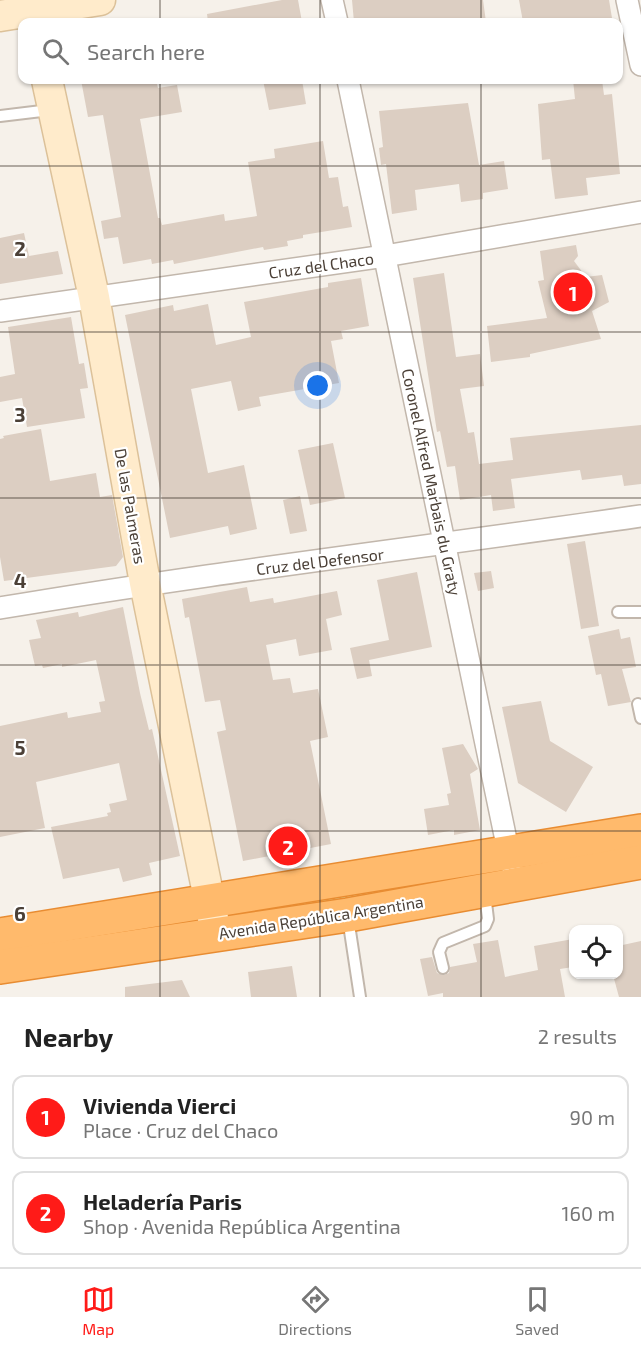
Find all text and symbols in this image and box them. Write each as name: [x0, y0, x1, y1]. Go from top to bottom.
search box: [18, 18, 623, 84]
icon: search: [39, 35, 72, 68]
text: Search here: [87, 38, 205, 64]
text: 2: [14, 236, 26, 260]
street label: Cruz del Chaco: [267, 248, 375, 282]
pin: 1: [554, 270, 592, 314]
street label: Coronel Alfred Marbais du Graty: [399, 367, 465, 598]
your location: [303, 371, 332, 400]
text: 3: [14, 402, 26, 426]
street label: De las Palmeras: [111, 447, 151, 565]
street label: Cruz del Defensor: [255, 544, 386, 578]
text: 4: [14, 568, 27, 592]
text: 5: [14, 735, 26, 759]
pin: 2: [268, 824, 308, 868]
street label: Avenida República Argentina: [217, 891, 425, 943]
text: 6: [14, 901, 26, 925]
map controls: [569, 925, 623, 979]
button: locate: [569, 925, 623, 979]
text: Nearby: [24, 1021, 113, 1052]
text: 2 results: [538, 1024, 617, 1048]
text: Vivienda Vierci: [83, 1092, 236, 1118]
text: 1: [41, 1105, 50, 1129]
text: 90 m: [570, 1105, 615, 1129]
text: Place · Cruz del Chaco: [83, 1118, 278, 1142]
text: Heladería Paris: [83, 1188, 242, 1214]
text: 2: [40, 1201, 51, 1225]
text: 160 m: [562, 1201, 615, 1225]
text: Shop · Avenida República Argentina: [83, 1214, 401, 1238]
tab: Map: [82, 1283, 115, 1338]
tab: Directions: [278, 1283, 352, 1338]
tab: Saved: [515, 1283, 559, 1338]

